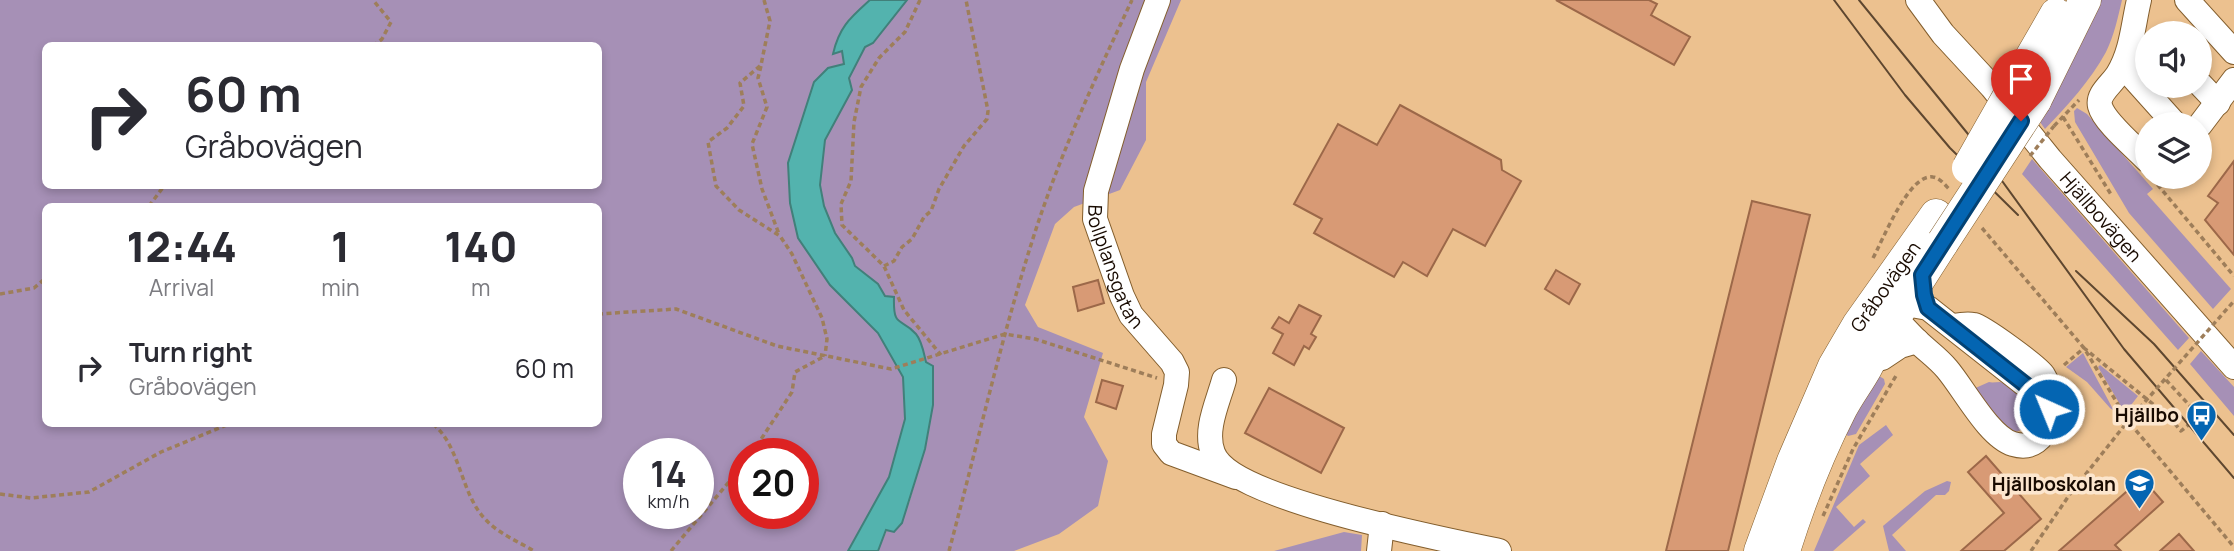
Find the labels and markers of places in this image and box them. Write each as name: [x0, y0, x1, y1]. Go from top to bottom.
pin: [1991, 49, 2051, 121]
bus stop icon: Hjällbo: [2185, 398, 2219, 442]
place label: Hjällbo: [2115, 402, 2179, 428]
school or university icon: Hjällboskolan: [2122, 467, 2156, 511]
place label: Hjällboskolan: [1992, 471, 2116, 497]

